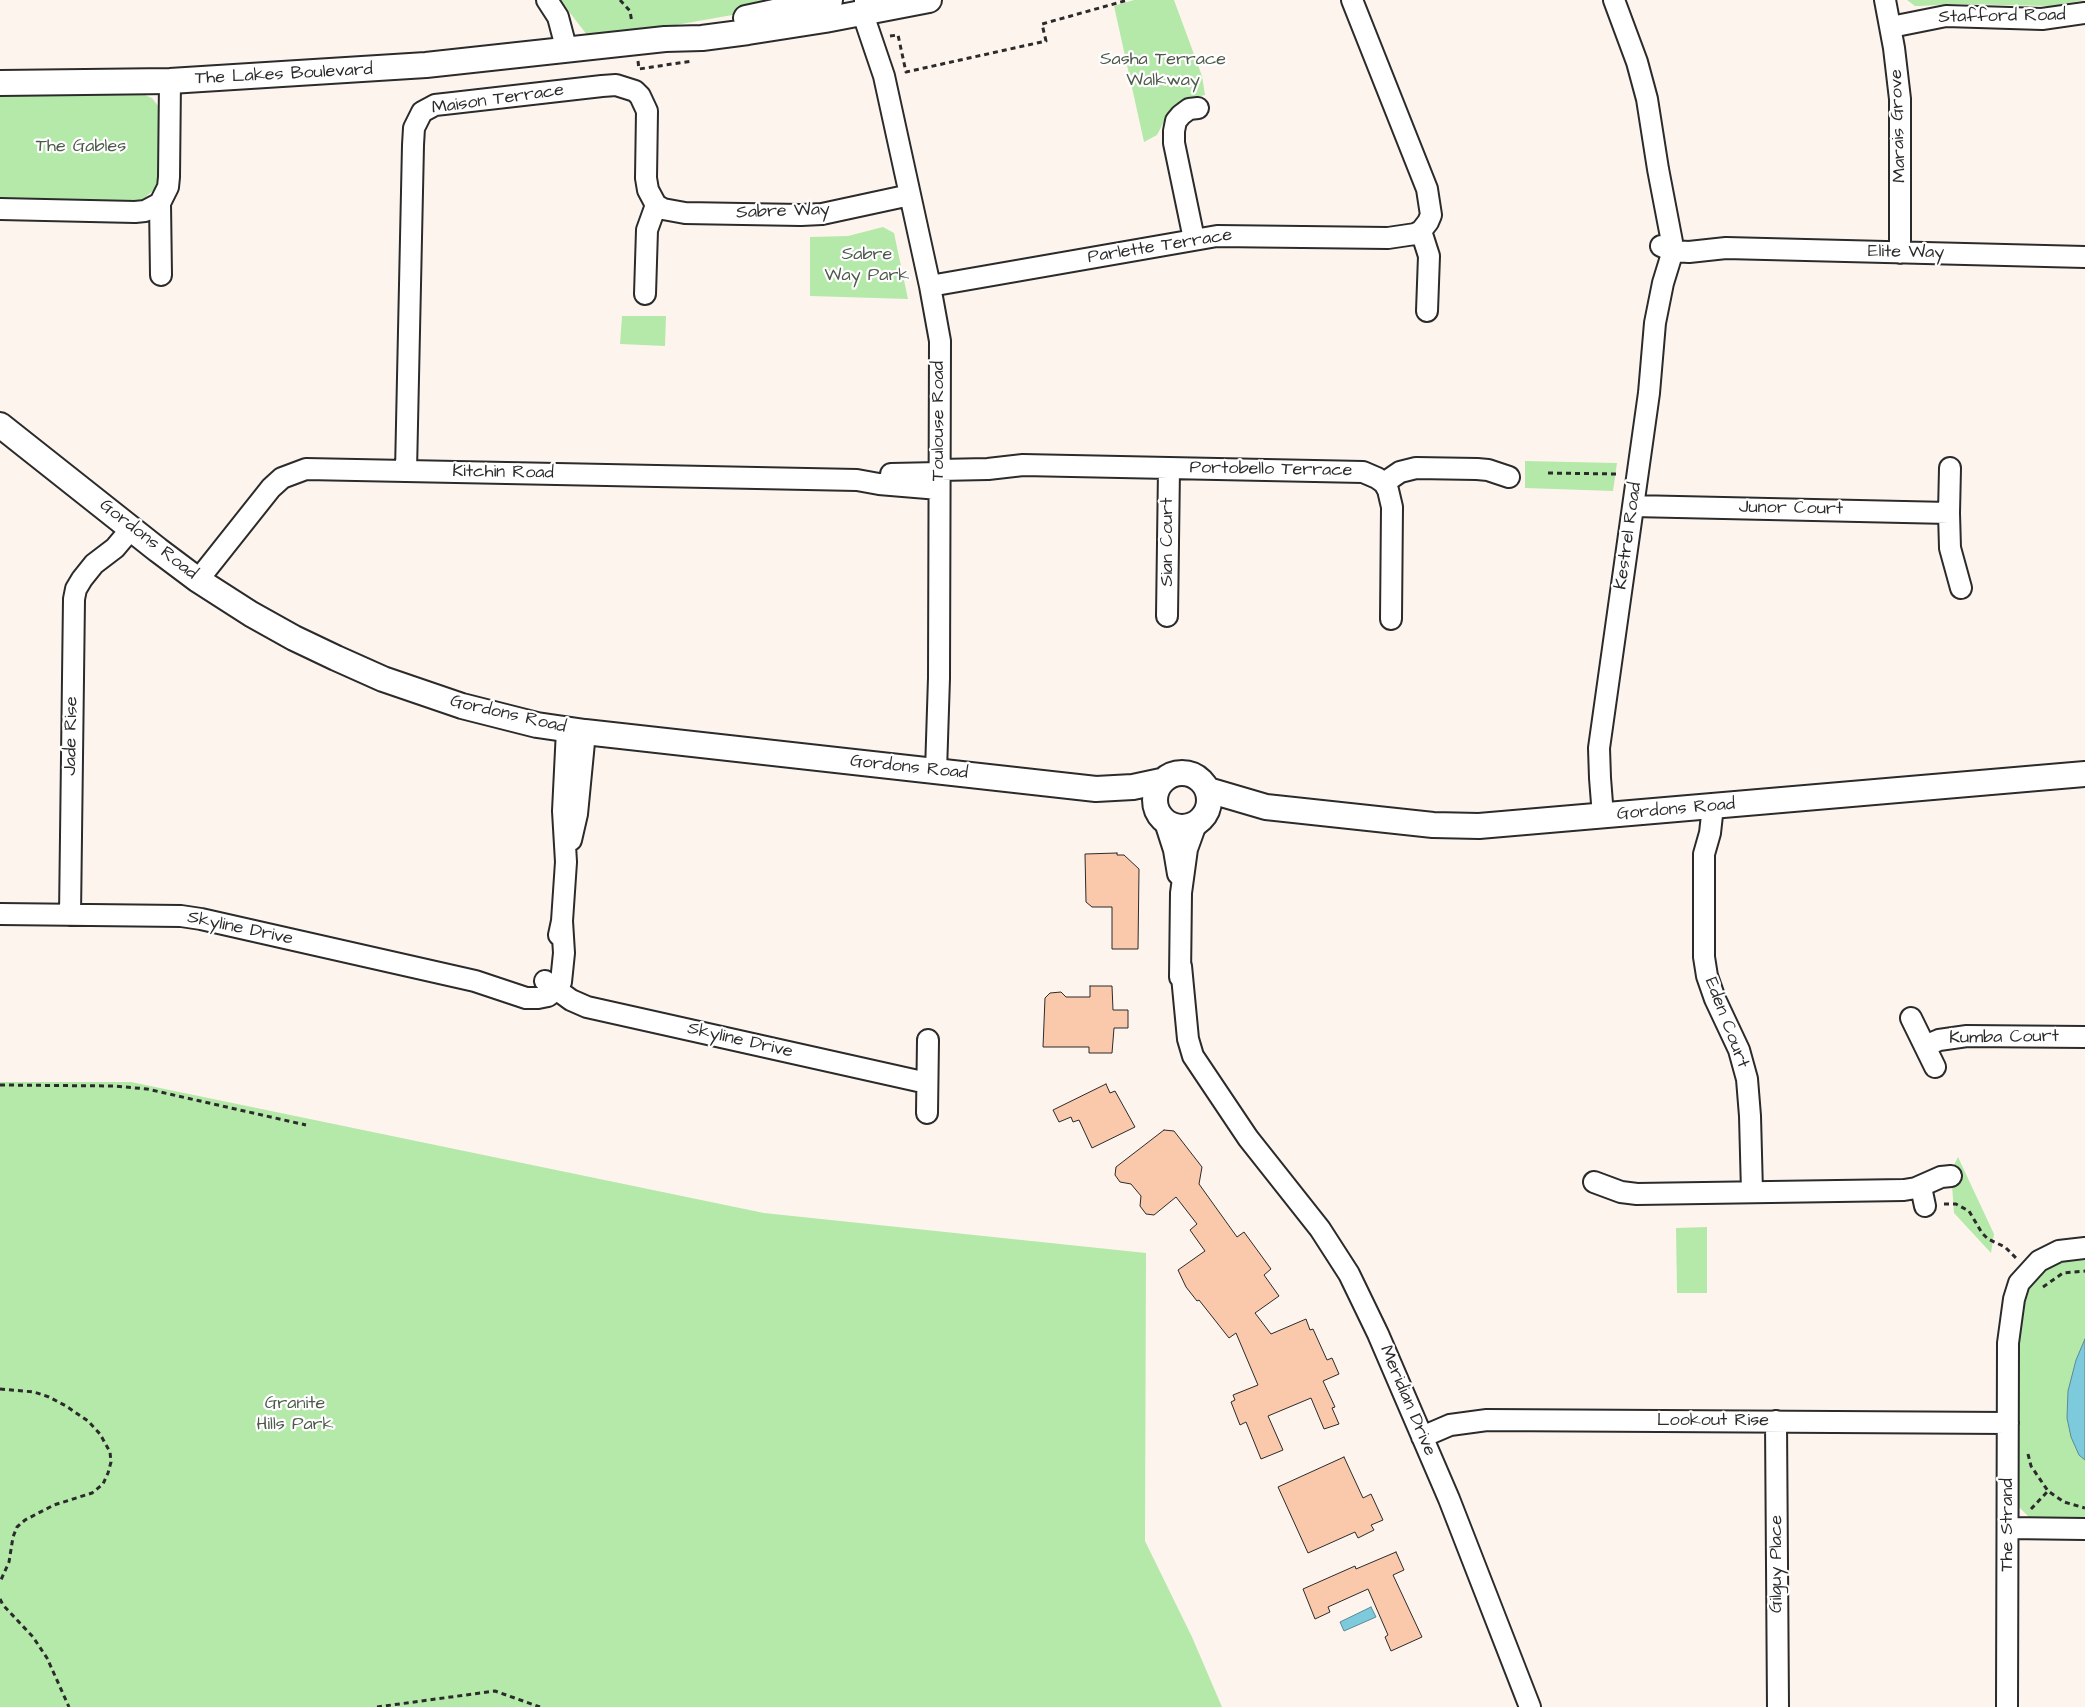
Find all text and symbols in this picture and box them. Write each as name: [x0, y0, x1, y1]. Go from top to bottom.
street label: Stafford Road: [1938, 5, 2066, 29]
park label: Sasha Terrace Walkway: [1100, 49, 1226, 92]
street label: The Lakes Boulevard: [195, 60, 373, 90]
street label: Marais Grove: [1886, 69, 1912, 183]
street label: Maison Terrace: [431, 80, 565, 120]
park label: The Gables: [36, 136, 126, 158]
street label: Sabre Way: [736, 200, 830, 224]
street label: Parlette Terrace: [1086, 225, 1234, 269]
street label: Elite Way: [1868, 242, 1944, 264]
park label: Sabre Way Park: [825, 244, 909, 286]
street label: Toulouse Road: [928, 361, 950, 481]
street label: Portobello Terrace: [1189, 458, 1353, 482]
street label: Kitchin Road: [452, 461, 554, 485]
street label: Kestrel Road: [1611, 481, 1647, 591]
street label: Gordons Road: [95, 495, 201, 585]
street label: Junor Court: [1739, 497, 1843, 521]
street label: Sian Court: [1157, 498, 1179, 586]
street label: Gordons Road: [448, 691, 568, 739]
street label: Jade Rise: [61, 696, 83, 776]
street label: Gordons Road: [849, 751, 969, 785]
street label: Gordons Road: [1616, 794, 1736, 826]
street label: Skyline Drive: [185, 907, 295, 951]
street label: Eden Court: [1699, 975, 1753, 1071]
street label: Skyline Drive: [685, 1018, 795, 1064]
street label: Kumba Court: [1949, 1026, 2059, 1050]
street label: Meridian Drive: [1374, 1342, 1440, 1460]
park label: Granite Hills Park: [256, 1393, 334, 1436]
street label: Lookout Rise: [1657, 1410, 1769, 1432]
street label: The Strand: [1997, 1478, 2019, 1572]
street label: Gilguy Place: [1766, 1515, 1788, 1613]

